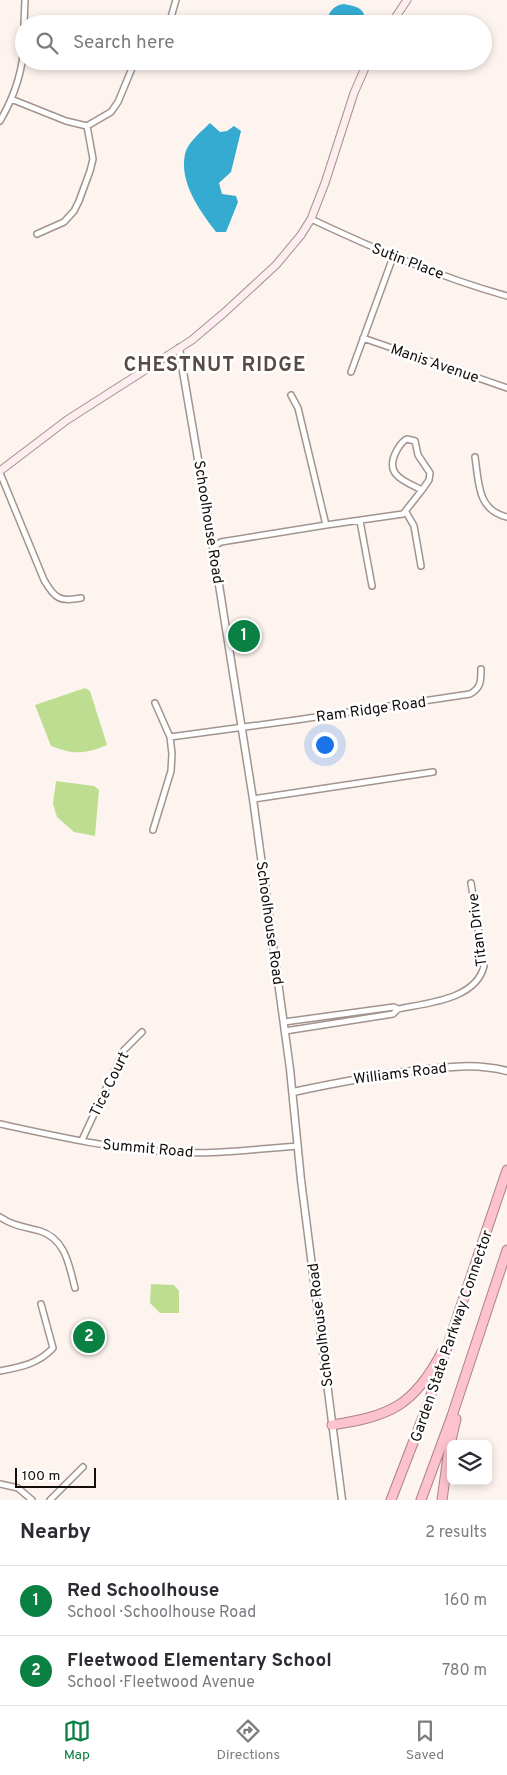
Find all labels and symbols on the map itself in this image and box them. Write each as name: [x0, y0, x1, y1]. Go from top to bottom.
street label: Sutin Place: [369, 240, 446, 285]
street label: Manis Avenue: [388, 340, 481, 388]
district label: CHESTNUT RIDGE: [124, 353, 306, 379]
street label: Schoolhouse Road: [188, 459, 227, 585]
pin: 1: [228, 617, 260, 655]
street label: Ram Ridge Road: [315, 693, 428, 728]
your location: [312, 732, 338, 758]
street label: Schoolhouse Road: [250, 860, 287, 986]
street label: Titan Drive: [465, 892, 492, 968]
street label: Tice Court: [86, 1049, 134, 1120]
street label: Williams Road: [352, 1059, 448, 1090]
street label: Summit Road: [102, 1136, 194, 1163]
street label: Garden State Parkway Connector: [407, 1228, 498, 1445]
street label: Schoolhouse Road: [304, 1262, 339, 1388]
pin: 2: [73, 1318, 105, 1356]
scale bar: [15, 1465, 96, 1488]

